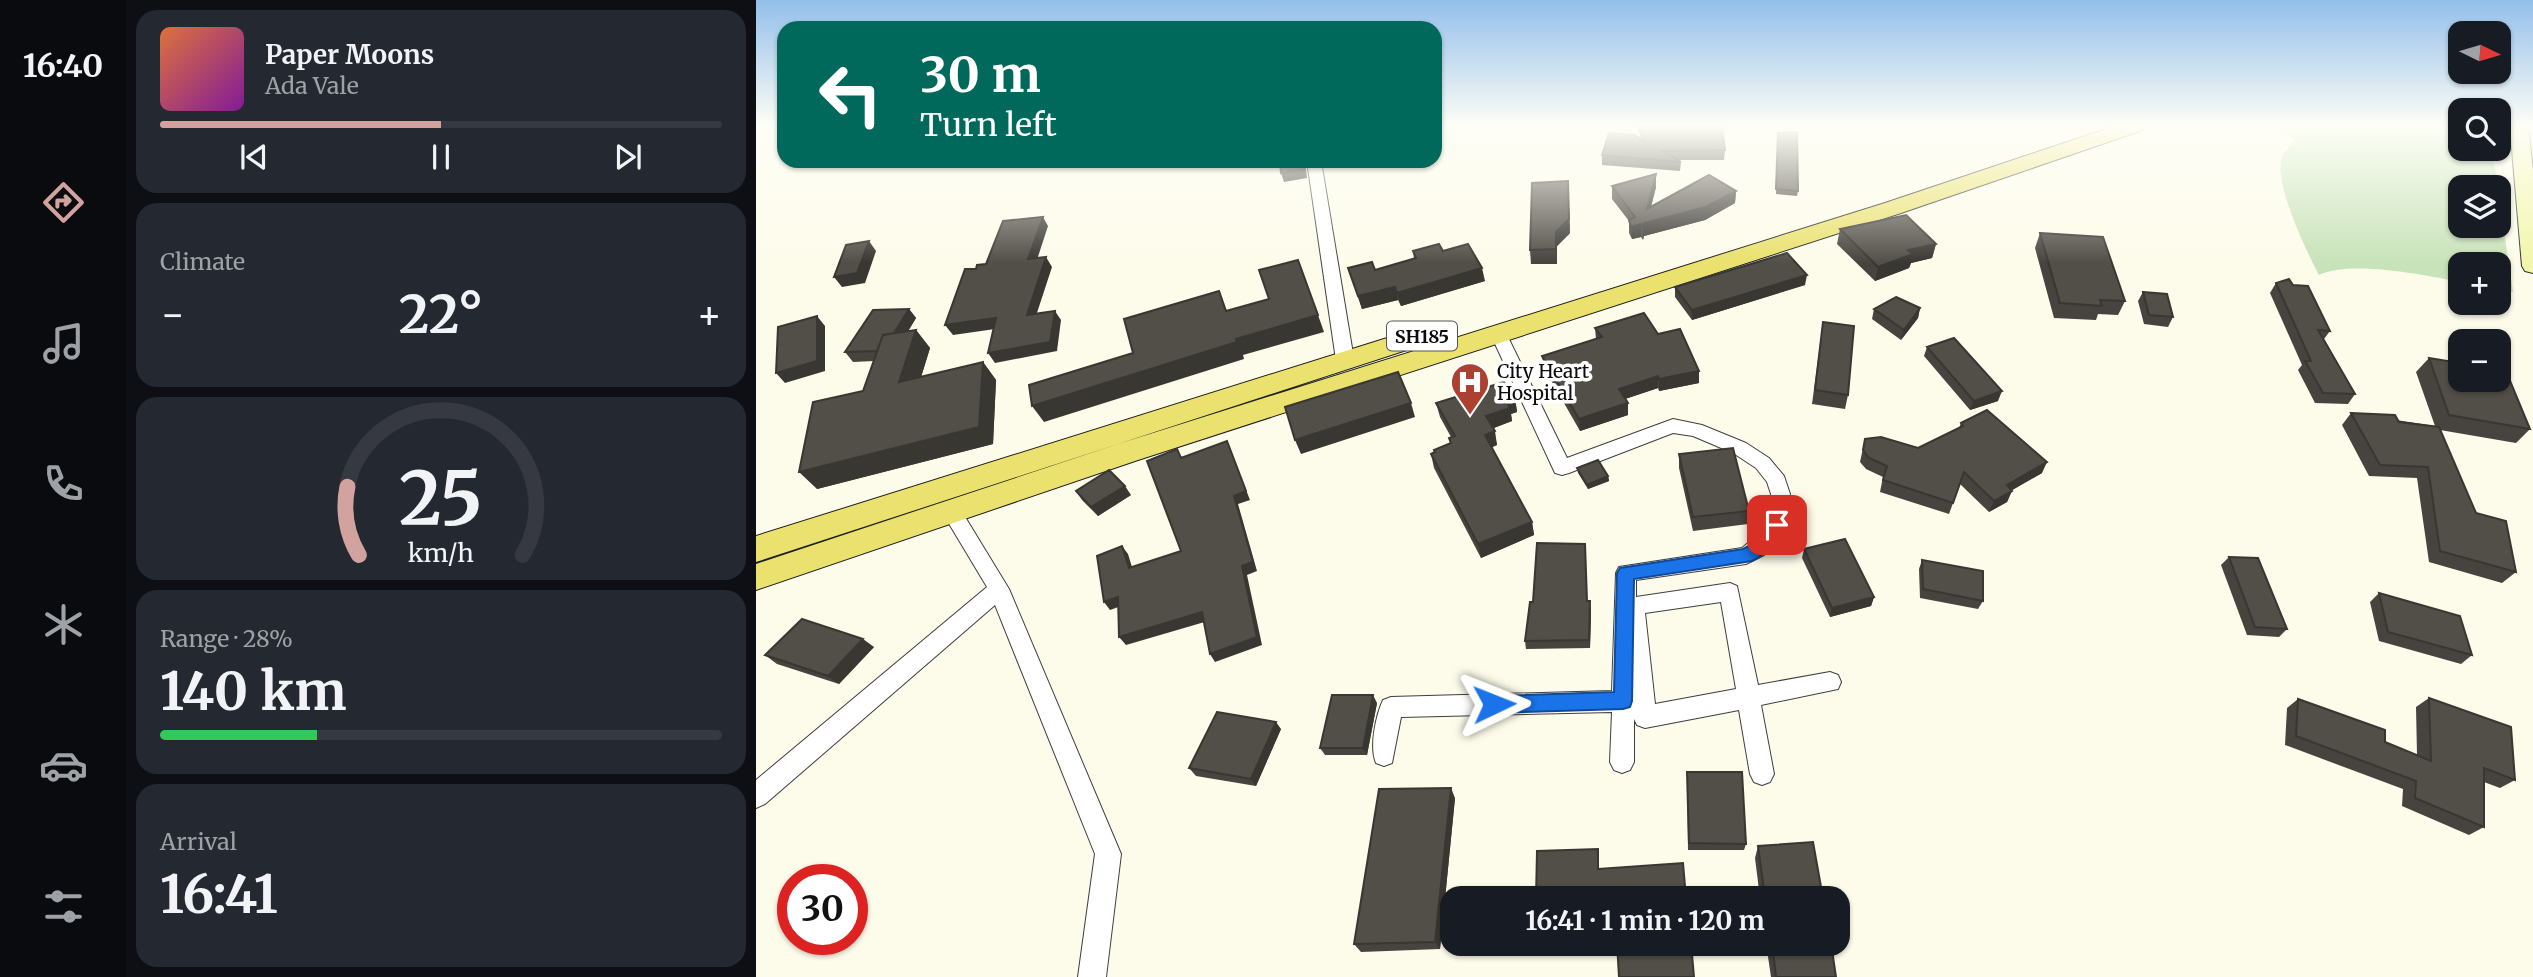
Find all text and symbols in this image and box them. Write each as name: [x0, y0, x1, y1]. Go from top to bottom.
north arrow: [2448, 21, 2511, 84]
map controls: [2448, 21, 2511, 392]
text: Paper Moons: [265, 38, 434, 71]
text: 30 m: [920, 44, 1041, 105]
text: 16:40: [23, 46, 103, 86]
icon: left: [805, 49, 896, 140]
text: Ada Vale: [265, 71, 359, 100]
button: search: [2448, 98, 2511, 161]
text: Turn left: [920, 105, 1057, 145]
icon: previous: [235, 138, 273, 176]
icon: pause: [422, 138, 460, 176]
icon: next: [609, 138, 647, 176]
button: layers: [2448, 175, 2511, 238]
icon: directions: [39, 178, 88, 227]
text: Climate: [160, 247, 245, 276]
button: +: [2448, 252, 2511, 315]
text: 22°: [399, 282, 483, 347]
text: −: [160, 291, 185, 338]
text: +: [697, 291, 722, 338]
icon: music: [39, 319, 88, 368]
road number: SH185: [1387, 322, 1457, 350]
button: −: [2448, 329, 2511, 392]
place label: City Heart Hospital: [1497, 359, 1590, 405]
hospital icon: City Heart Hospital: [1449, 361, 1491, 416]
text: 25: [399, 453, 483, 545]
icon: phone: [39, 459, 88, 508]
pin: [1747, 495, 1807, 555]
icon: arrive: [1758, 506, 1796, 544]
text: km/h: [408, 536, 474, 568]
icon: climate: [39, 600, 88, 649]
text: Range · 28%: [160, 624, 293, 653]
text: 140 km: [160, 659, 347, 724]
position arrow: [1457, 667, 1531, 741]
icon: car: [39, 741, 88, 790]
text: Arrival: [160, 827, 237, 856]
text: 16:41: [160, 862, 278, 927]
speed limit sign: 30: [777, 864, 868, 955]
icon: filters: [39, 882, 88, 931]
text: 16:41 · 1 min · 120 m: [1525, 904, 1765, 937]

